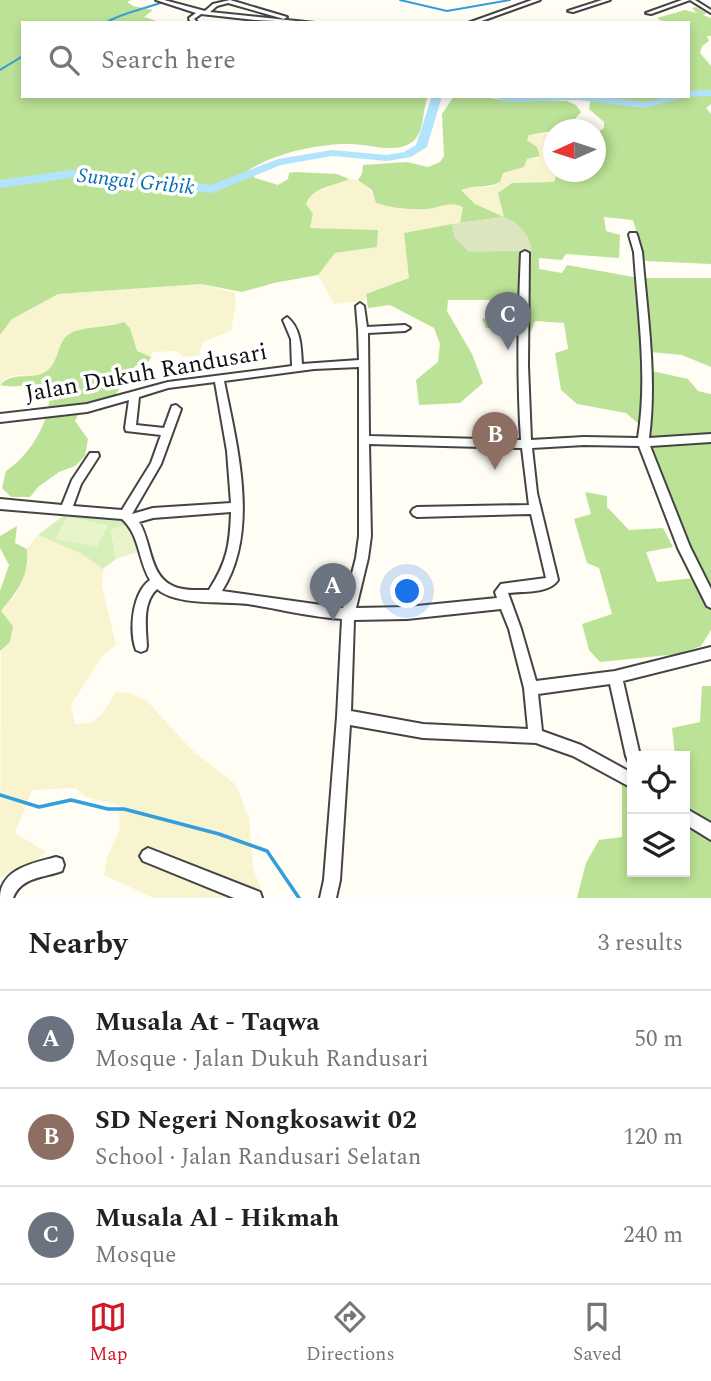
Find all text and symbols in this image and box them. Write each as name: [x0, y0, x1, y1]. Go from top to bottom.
search box: [21, 21, 690, 98]
text: Search here: [101, 40, 236, 80]
icon: search: [45, 41, 83, 79]
north arrow: [543, 119, 606, 182]
water label: Sungai Gribik: [76, 160, 196, 204]
pin: C: [485, 292, 531, 350]
street label: Jalan Dukuh Randusari: [22, 334, 270, 412]
pin: B: [472, 412, 518, 470]
pin: A: [310, 563, 356, 621]
your location: [390, 574, 424, 608]
map controls: [627, 751, 690, 877]
button: locate: [627, 751, 690, 814]
button: layers: [627, 814, 690, 877]
text: Nearby: [28, 921, 127, 967]
text: 3 results: [598, 926, 683, 961]
text: Musala At - Taqwa: [95, 1002, 320, 1042]
text: A: [42, 1022, 60, 1057]
text: 50 m: [634, 1022, 683, 1057]
text: Mosque · Jalan Dukuh Randusari: [95, 1042, 429, 1077]
text: SD Negeri Nongkosawit 02: [95, 1100, 417, 1140]
text: B: [43, 1120, 59, 1155]
text: 120 m: [623, 1120, 683, 1155]
text: School · Jalan Randusari Selatan: [95, 1140, 421, 1175]
text: Musala Al - Hikmah: [95, 1198, 339, 1238]
text: C: [43, 1218, 59, 1253]
text: 240 m: [623, 1218, 683, 1253]
text: Mosque: [95, 1238, 176, 1273]
tab: Map: [89, 1298, 128, 1369]
tab: Directions: [306, 1298, 395, 1369]
tab: Saved: [573, 1298, 622, 1369]

